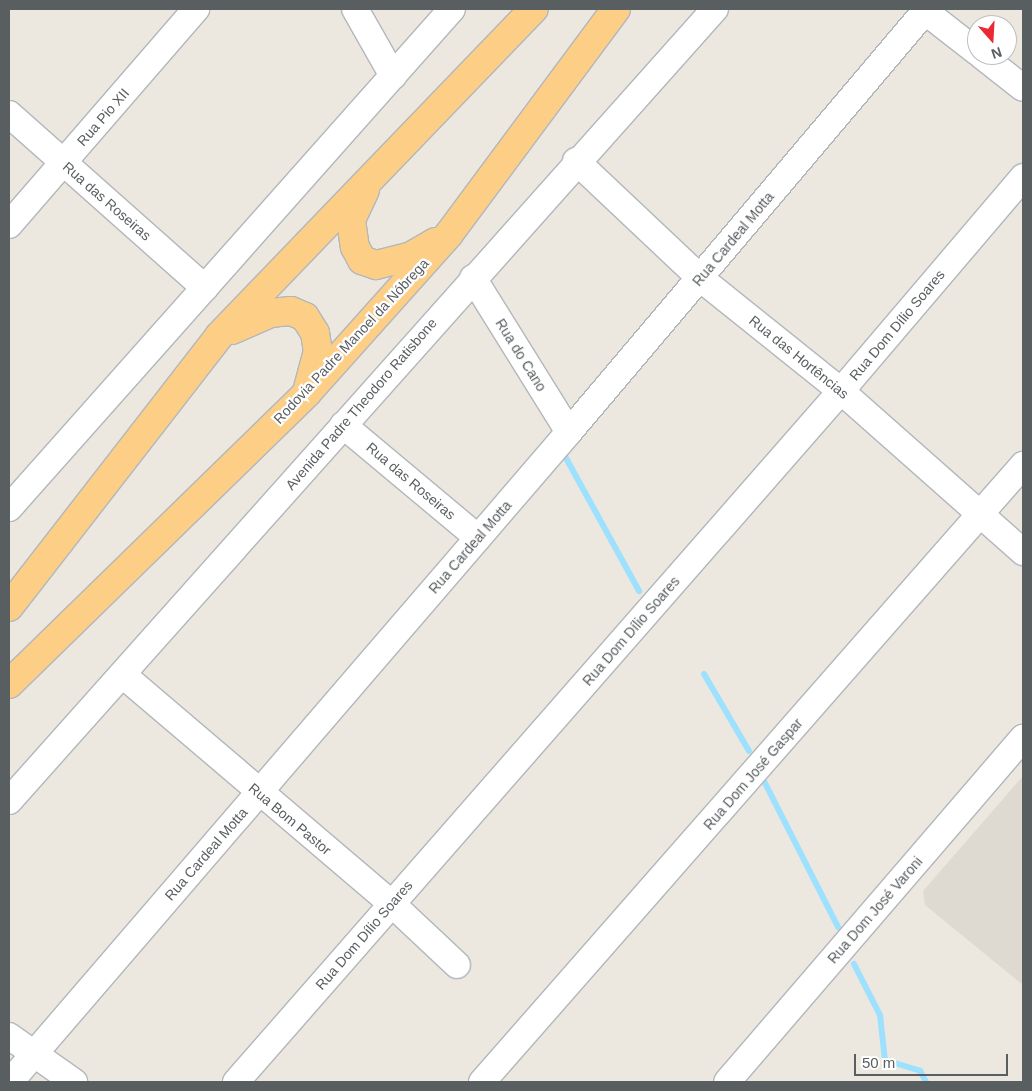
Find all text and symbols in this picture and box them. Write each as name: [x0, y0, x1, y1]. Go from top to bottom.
north arrow: [967, 15, 1017, 65]
text: N: [989, 44, 1004, 62]
street label: Rua Pio XII: [73, 85, 133, 149]
street label: Rua das Roseiras: [59, 158, 155, 244]
street label: Rua Cardeal Motta: [689, 189, 777, 289]
street label: Rodovia Padre Manoel da Nóbrega: [270, 255, 432, 427]
street label: Rua Dom Dílio Soares: [846, 266, 948, 384]
street label: Rua das Hortências: [746, 312, 852, 402]
street label: Avenida Padre Theodoro Ratisbone: [282, 315, 440, 493]
street label: Rua do Cano: [492, 316, 550, 394]
street label: Rua das Roseiras: [363, 439, 459, 523]
street label: Rua Cardeal Motta: [425, 497, 515, 597]
street label: Rua Dom Dílio Soares: [579, 573, 683, 689]
street label: Rua Dom José Gaspar: [700, 715, 806, 833]
street label: Rua Bom Pastor: [245, 780, 335, 858]
street label: Rua Cardeal Motta: [161, 804, 251, 904]
street label: Rua Dom José Varoni: [824, 853, 926, 967]
street label: Rua Dom Dílio Soares: [312, 877, 416, 993]
scale bar: [857, 1044, 1011, 1076]
text: 50 m: [862, 1054, 895, 1071]

